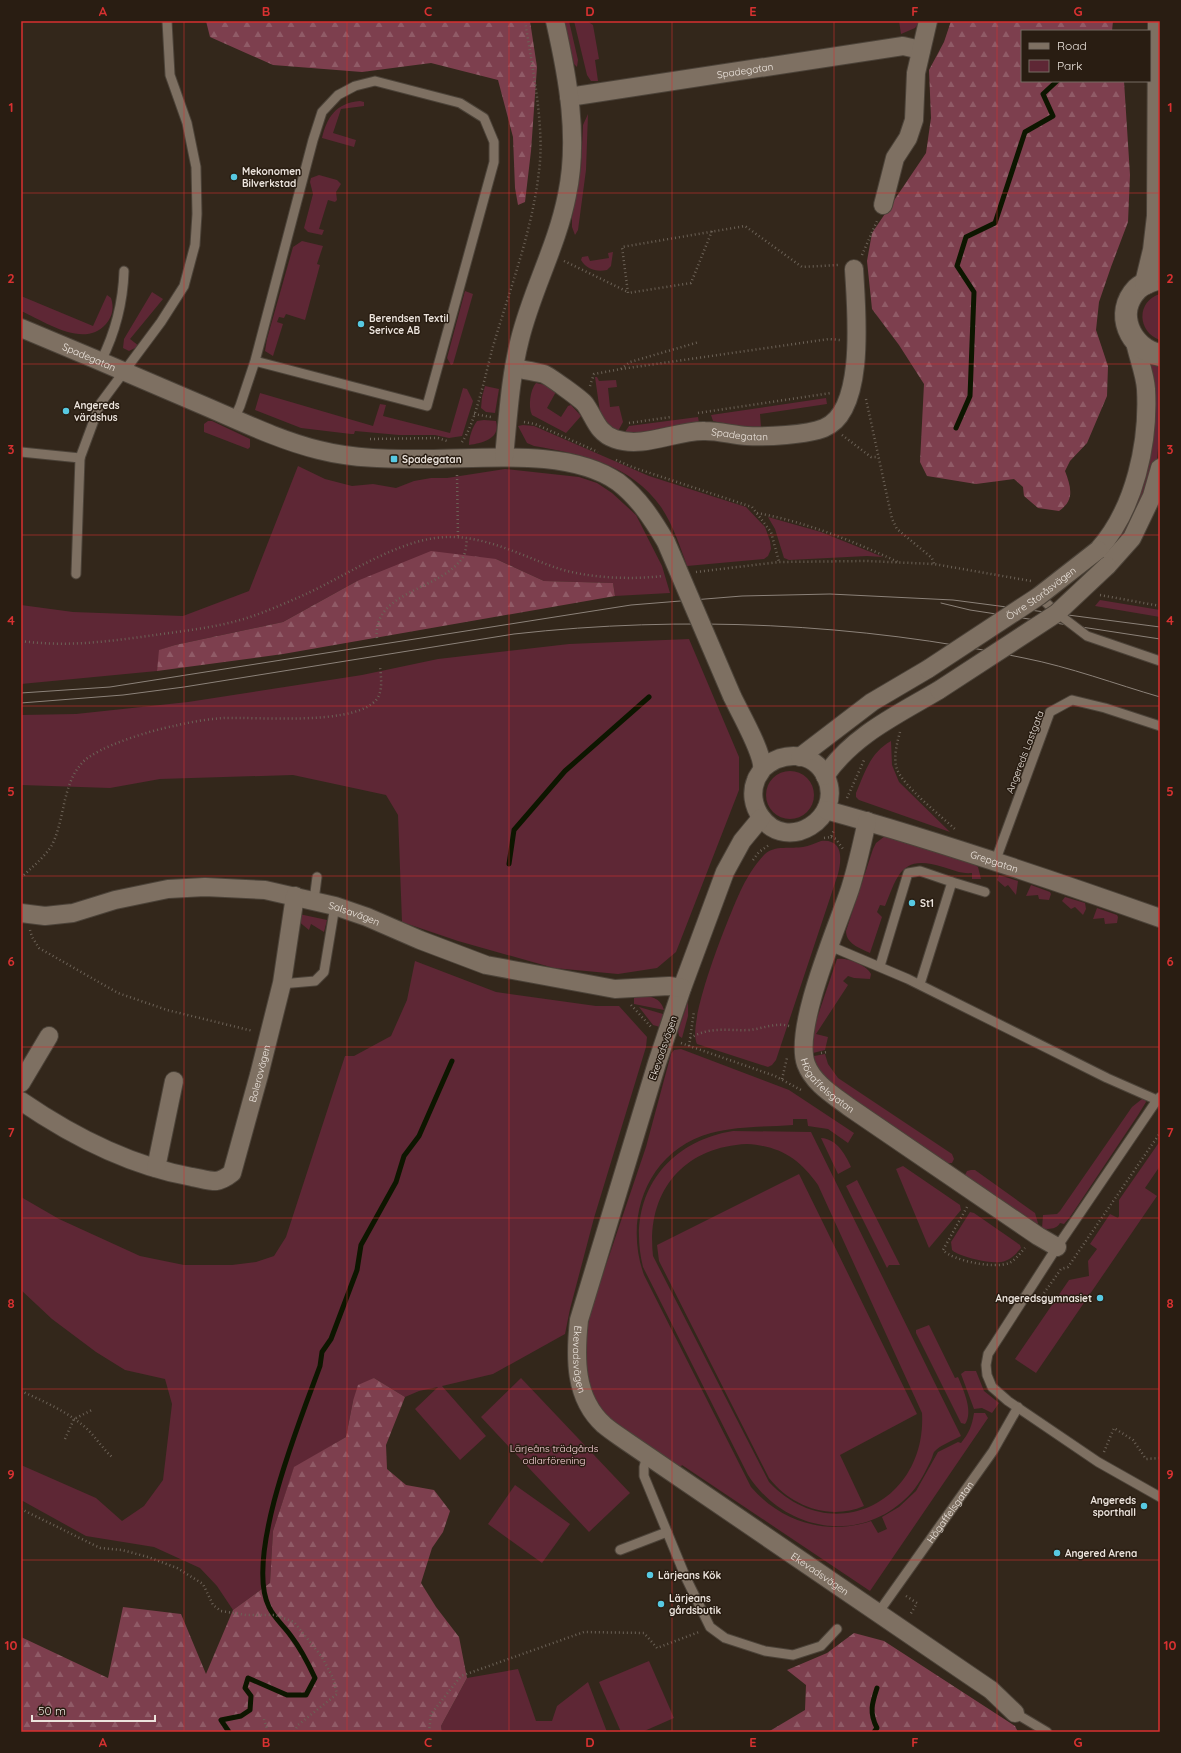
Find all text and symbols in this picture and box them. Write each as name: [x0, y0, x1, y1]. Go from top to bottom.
text: A: [99, 3, 108, 19]
text: B: [262, 3, 270, 19]
text: C: [424, 3, 432, 19]
text: D: [585, 3, 595, 19]
text: E: [749, 3, 757, 19]
text: F: [911, 3, 919, 19]
text: G: [1073, 3, 1083, 19]
legend: [1021, 30, 1151, 82]
text: Road: [1057, 38, 1087, 53]
text: Park: [1057, 58, 1082, 73]
street label: Spadegatan: [716, 59, 774, 81]
text: 1: [8, 99, 14, 115]
text: 1: [1167, 99, 1173, 115]
place label: Mekonomen Bilverkstad: [242, 165, 301, 190]
marker: Mekonomen Bilverkstad: [229, 172, 239, 182]
text: 2: [7, 270, 15, 286]
text: 2: [1166, 270, 1174, 286]
place label: Berendsen Textil Serivce AB: [369, 312, 449, 337]
marker: Berendsen Textil Serivce AB: [356, 319, 366, 329]
street label: Spadegatan: [61, 340, 118, 374]
place label: Angereds värdshus: [74, 399, 120, 424]
marker: Angereds värdshus: [61, 406, 71, 416]
street label: Spadegatan: [711, 425, 768, 443]
text: 3: [8, 441, 15, 457]
text: 3: [1167, 441, 1174, 457]
place label: Spadegatan: [402, 453, 462, 466]
marker: Spadegatan: [389, 454, 399, 464]
street label: Övre Storåsvägen: [1003, 563, 1078, 623]
text: 4: [7, 612, 15, 628]
text: 4: [1166, 612, 1174, 628]
street label: Angereds Lastgata: [1003, 709, 1047, 795]
text: 5: [7, 783, 15, 799]
text: 5: [1166, 783, 1174, 799]
street label: Grepgatan: [969, 847, 1020, 875]
place label: St1: [920, 897, 934, 910]
street label: Salsavägen: [328, 898, 382, 928]
marker: St1: [907, 898, 917, 908]
text: 6: [7, 953, 15, 969]
text: 6: [1166, 953, 1174, 969]
street label: Ekevadsvägen: [646, 1014, 680, 1082]
street label: Bolerovägen: [245, 1043, 273, 1104]
street label: Högaffelsgatan: [798, 1057, 857, 1115]
text: 7: [7, 1124, 15, 1140]
text: 7: [1166, 1124, 1174, 1140]
place label: Angeredsgymnasiet: [996, 1292, 1092, 1305]
marker: Angeredsgymnasiet: [1095, 1293, 1105, 1303]
text: 8: [7, 1295, 15, 1311]
text: 8: [1166, 1295, 1174, 1311]
street label: Ekevadsvägen: [570, 1325, 589, 1394]
park label: Lärjeåns trädgårds odlarförening: [510, 1442, 599, 1467]
text: 9: [7, 1466, 15, 1482]
text: 9: [1166, 1466, 1174, 1482]
street label: Högaffelsgatan: [923, 1478, 976, 1545]
place label: Angereds sporthall: [1090, 1494, 1136, 1519]
marker: Angereds sporthall: [1139, 1501, 1149, 1511]
place label: Angered Arena: [1065, 1547, 1137, 1560]
marker: Angered Arena: [1052, 1548, 1062, 1558]
street label: Ekevadsvägen: [789, 1549, 852, 1598]
place label: Lärjeans Kök: [658, 1569, 721, 1582]
marker: Lärjeans Kök: [645, 1570, 655, 1580]
place label: Lärjeans gårdsbutik: [669, 1592, 721, 1617]
marker: Lärjeans gårdsbutik: [656, 1599, 666, 1609]
text: 10: [4, 1637, 18, 1653]
text: 10: [1163, 1637, 1177, 1653]
scale bar: [32, 1697, 155, 1723]
text: 50 m: [38, 1703, 66, 1718]
text: A: [99, 1734, 108, 1750]
text: B: [262, 1734, 270, 1750]
text: C: [424, 1734, 432, 1750]
text: D: [585, 1734, 595, 1750]
text: E: [749, 1734, 757, 1750]
text: F: [911, 1734, 919, 1750]
text: G: [1073, 1734, 1083, 1750]

